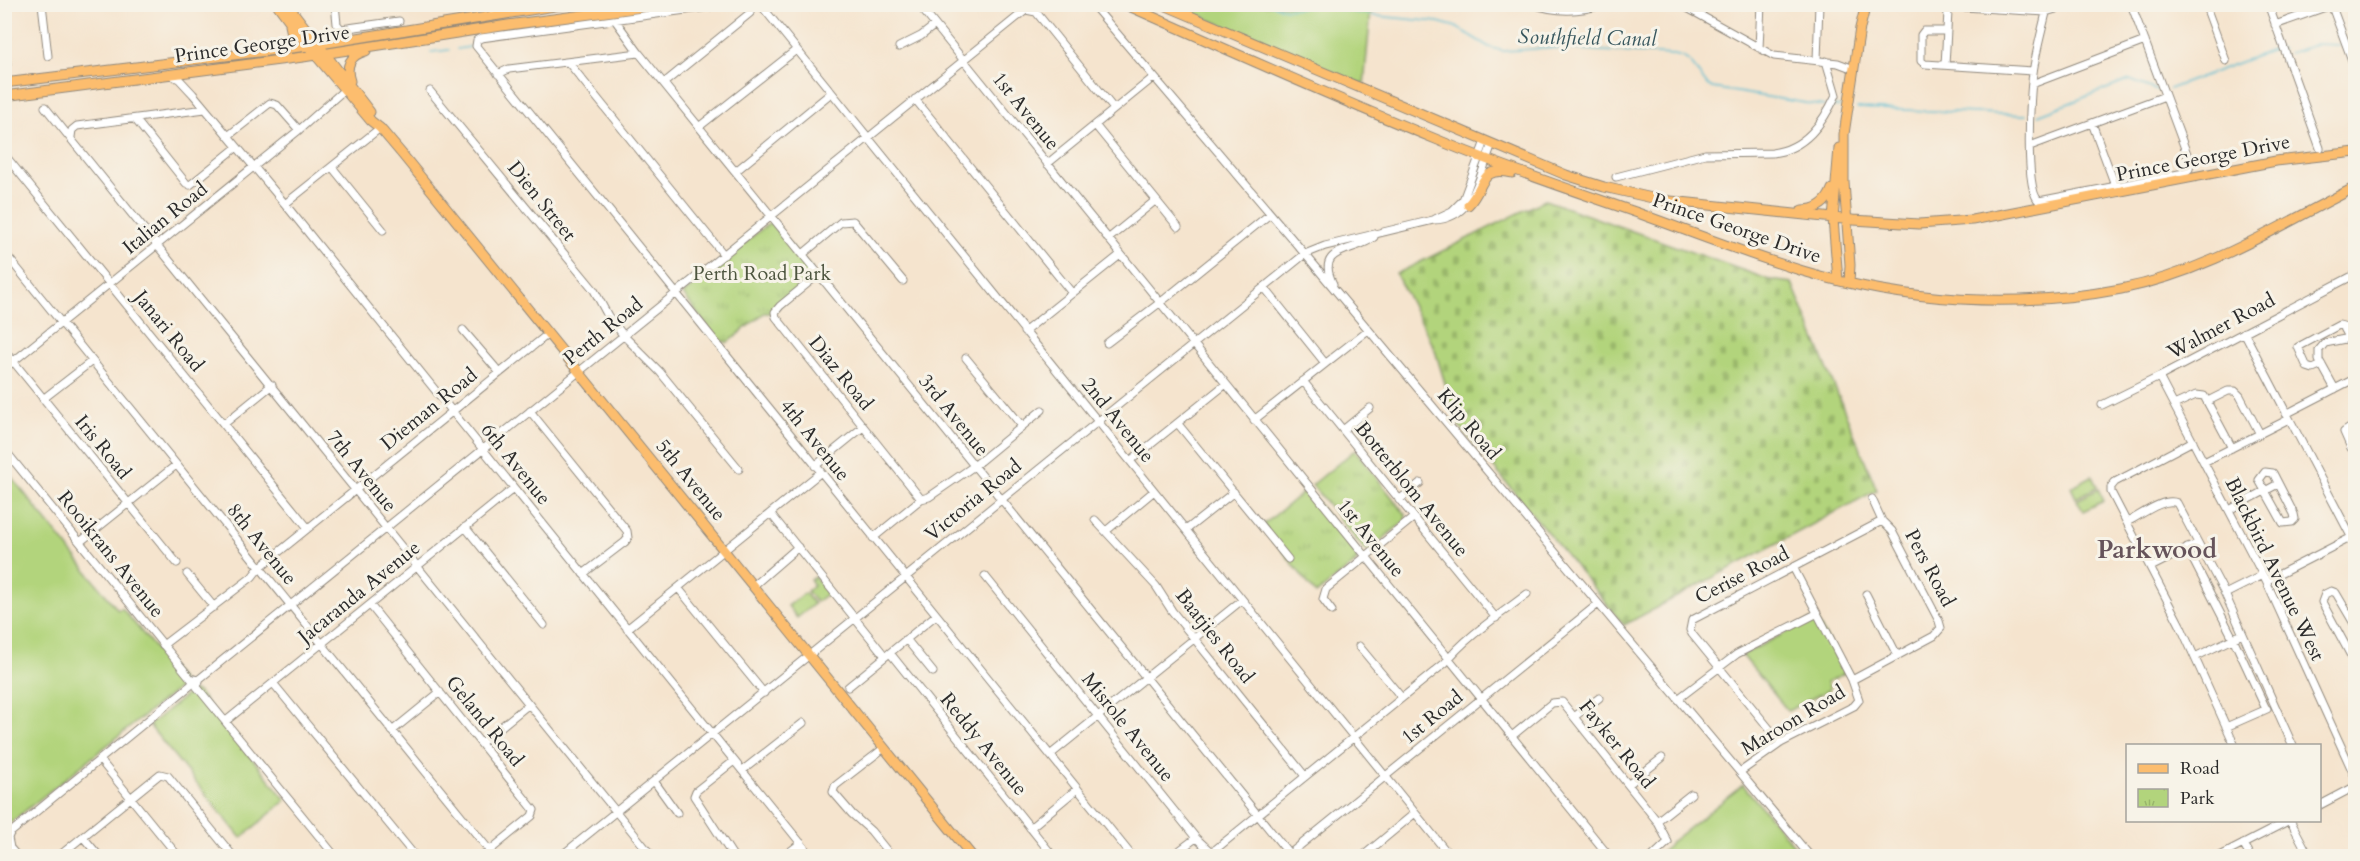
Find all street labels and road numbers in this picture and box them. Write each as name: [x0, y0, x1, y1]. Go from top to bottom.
street label: Prince George Drive: [173, 18, 351, 70]
street label: 1st Avenue: [986, 66, 1066, 156]
street label: Prince George Drive: [2114, 128, 2292, 188]
street label: Dien Street: [501, 155, 583, 247]
street label: Italian Road: [117, 175, 213, 261]
street label: Prince George Drive: [1649, 186, 1825, 270]
street label: Janari Road: [126, 282, 210, 378]
street label: Walmer Road: [2161, 286, 2280, 366]
street label: Perth Road: [558, 290, 649, 371]
street label: Diaz Road: [803, 330, 880, 416]
street label: Dieman Road: [375, 361, 483, 456]
street label: 3rd Avenue: [913, 368, 995, 462]
street label: 2nd Avenue: [1075, 372, 1161, 468]
street label: Klip Road: [1431, 383, 1507, 466]
street label: 4th Avenue: [774, 394, 856, 486]
street label: Iris Road: [69, 409, 138, 485]
street label: Botterblom Avenue: [1349, 416, 1475, 562]
street label: 6th Avenue: [475, 418, 557, 510]
street label: 7th Avenue: [321, 425, 403, 517]
street label: 5th Avenue: [650, 434, 732, 526]
street label: Victoria Road: [919, 452, 1027, 547]
street label: Blackbird Avenue West: [2219, 473, 2332, 666]
street label: Rooikrans Avenue: [51, 485, 171, 623]
street label: 1st Avenue: [1331, 493, 1411, 583]
street label: 8th Avenue: [221, 498, 303, 590]
street label: Pers Road: [1898, 524, 1962, 612]
street label: Jacaranda Avenue: [290, 534, 426, 652]
street label: Cerise Road: [1690, 540, 1794, 610]
street label: Baatjies Road: [1169, 583, 1261, 689]
street label: Misrole Avenue: [1075, 667, 1181, 787]
street label: Geland Road: [440, 670, 530, 773]
street label: Maroon Road: [1736, 678, 1850, 762]
street label: 1st Road: [1395, 683, 1469, 750]
street label: Reddy Avenue: [934, 687, 1034, 801]
street label: Fayker Road: [1573, 694, 1661, 794]

